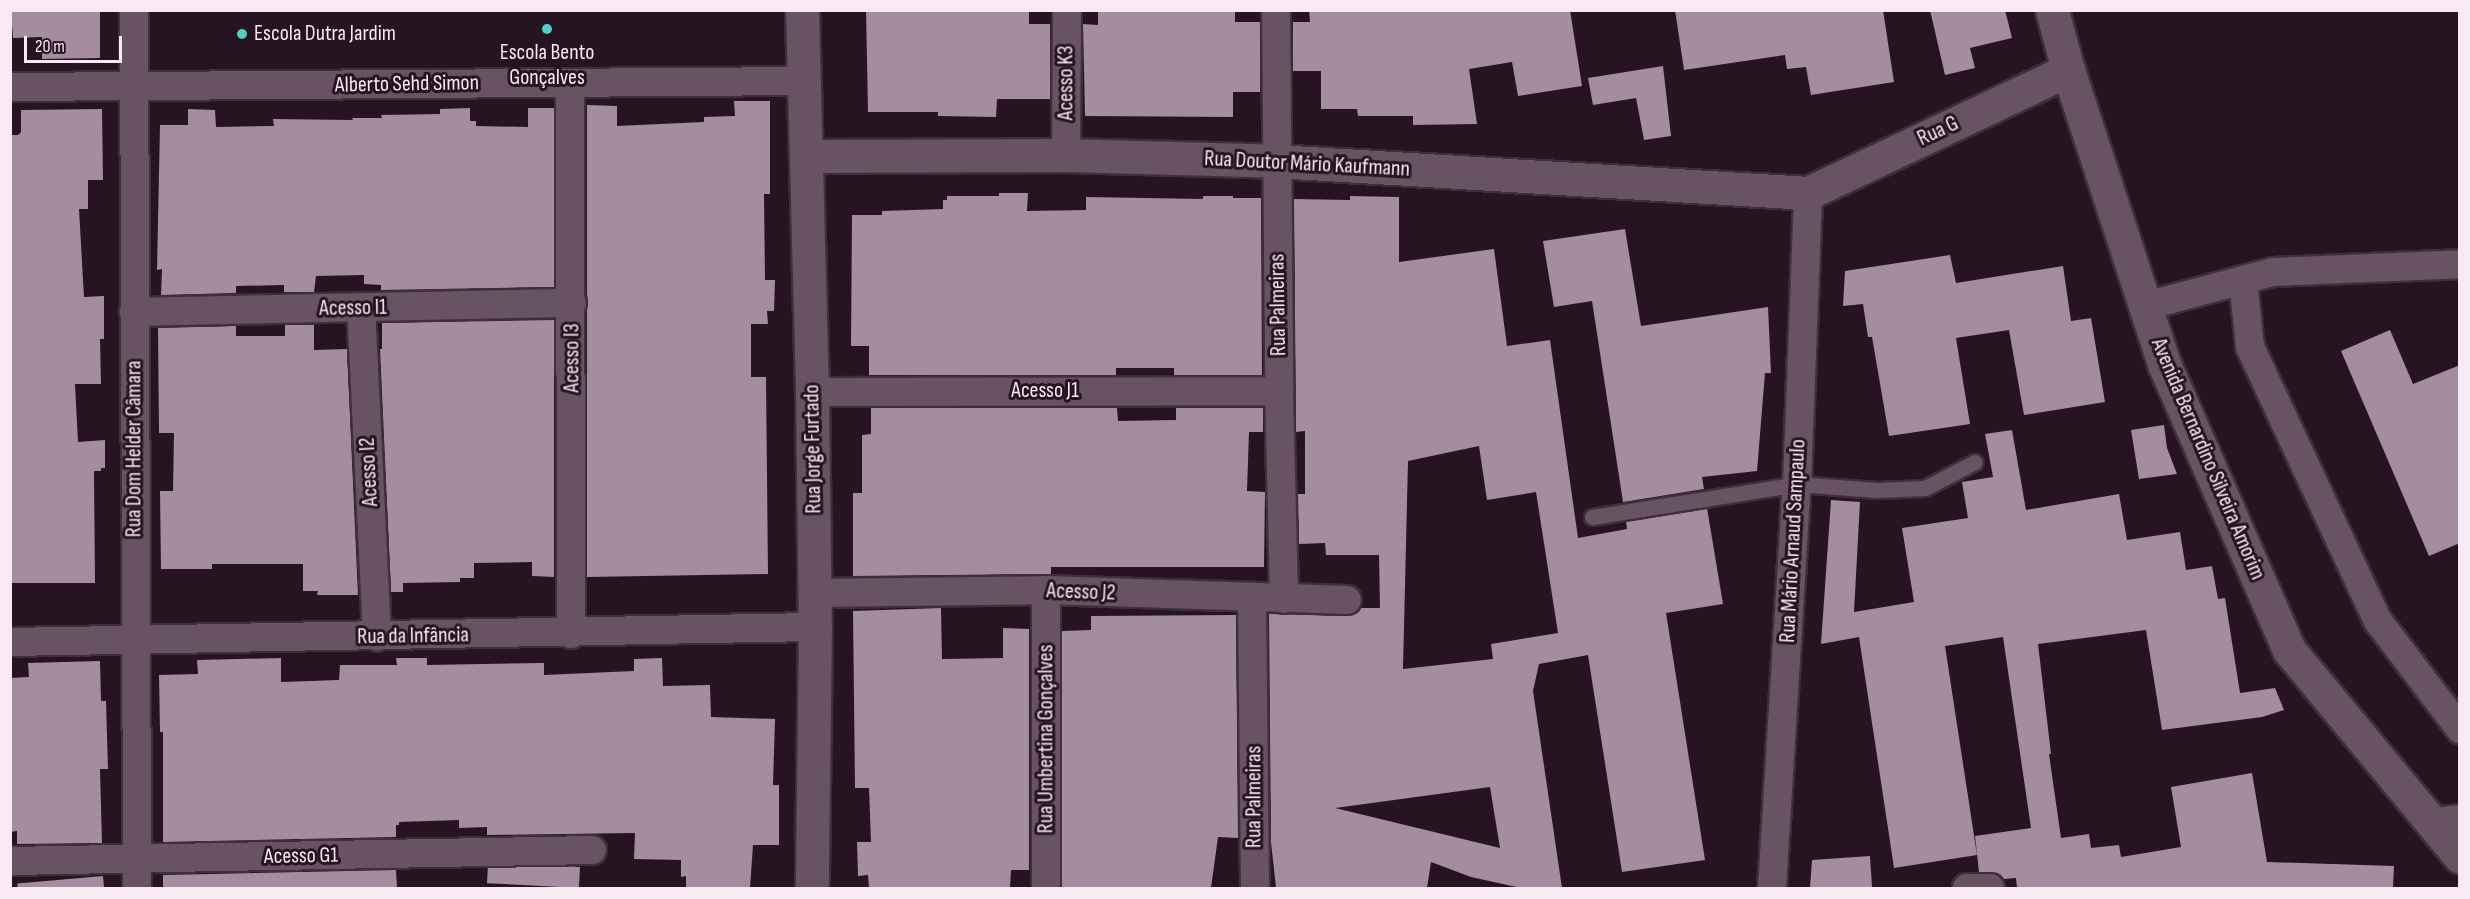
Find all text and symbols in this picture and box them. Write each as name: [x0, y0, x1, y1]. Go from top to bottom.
place label: Escola Dutra Jardim: [254, 21, 396, 47]
marker: Escola Bento Gonçalves: [540, 22, 554, 36]
scale bar: [27, 24, 124, 62]
marker: Escola Dutra Jardim: [235, 27, 249, 41]
text: 20 m: [35, 36, 65, 57]
place label: Escola Bento Gonçalves: [500, 39, 594, 90]
street label: Acesso K3: [1053, 46, 1079, 120]
street label: Alberto Sehd Simon: [335, 70, 479, 98]
street label: Rua G: [1913, 110, 1963, 152]
street label: Rua Doutor Mário Kaufmann: [1204, 145, 1410, 183]
street label: Rua Palmeiras: [1264, 254, 1292, 356]
street label: Acesso I1: [319, 294, 387, 322]
street label: Acesso I3: [559, 323, 585, 393]
street label: Avenida Bernardino Silveira Amorim: [2145, 334, 2271, 584]
street label: Rua Dom Helder Câmara: [121, 361, 147, 537]
street label: Acesso J1: [1011, 378, 1079, 404]
street label: Rua Jorge Furtado: [799, 384, 827, 514]
street label: Acesso I2: [354, 437, 384, 507]
street label: Rua Mário Arnaud Sampaulo: [1774, 439, 1812, 643]
street label: Acesso J2: [1046, 578, 1116, 606]
street label: Rua da Infância: [357, 622, 469, 650]
street label: Rua Umbertina Gonçalves: [1033, 645, 1059, 833]
street label: Rua Palmeiras: [1241, 746, 1267, 848]
street label: Acesso G1: [264, 842, 338, 870]

